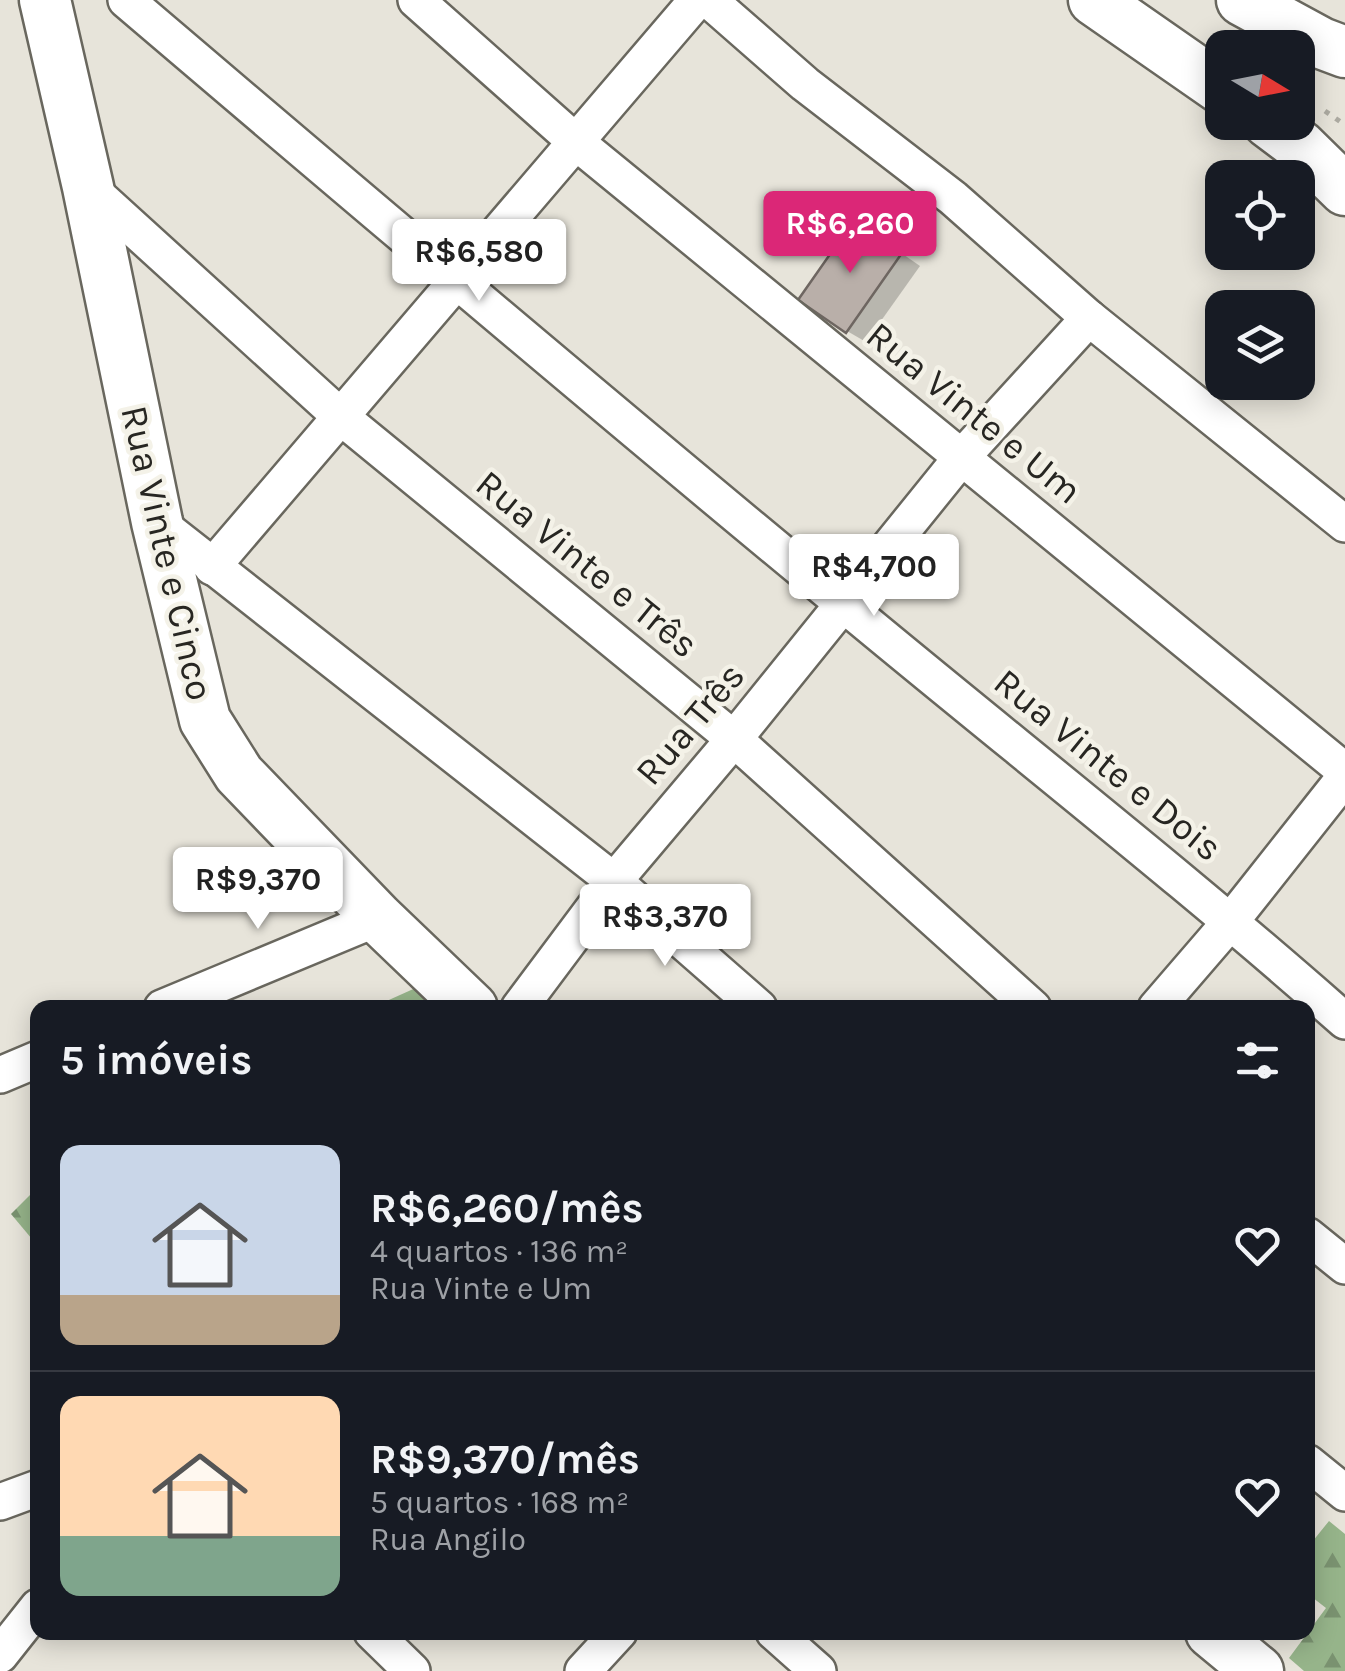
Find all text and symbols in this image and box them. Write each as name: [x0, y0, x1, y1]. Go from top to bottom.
north arrow: [1205, 30, 1315, 140]
map controls: [1205, 30, 1315, 400]
button: locate: [1205, 160, 1315, 270]
pin: R$6,260: [758, 191, 942, 276]
text: R$6,260: [785, 205, 915, 242]
pin: R$6,580: [387, 219, 571, 304]
text: R$6,580: [414, 233, 544, 270]
button: layers: [1205, 290, 1315, 400]
street label: Rua Vinte e Um: [857, 313, 1091, 513]
street label: Rua Vinte e Cinco: [111, 401, 223, 705]
street label: Rua Vinte e Três: [467, 461, 707, 667]
pin: R$4,700: [782, 534, 966, 619]
text: R$4,700: [811, 548, 937, 585]
street label: Rua Três: [626, 654, 754, 794]
street label: Rua Vinte e Dois: [985, 659, 1231, 871]
pin: R$9,370: [166, 847, 350, 932]
text: R$9,370: [195, 861, 321, 898]
pin: R$3,370: [573, 884, 757, 969]
text: R$3,370: [602, 898, 728, 935]
icon: filters: [1230, 1033, 1285, 1088]
text: 5 imóveis: [60, 1035, 252, 1085]
text: R$6,260/mês: [370, 1183, 644, 1233]
icon: home: [140, 1185, 260, 1305]
icon: heart: [1230, 1218, 1285, 1273]
text: 4 quartos · 136 m²: [370, 1233, 628, 1270]
text: Rua Vinte e Um: [370, 1270, 592, 1307]
text: R$9,370/mês: [370, 1434, 640, 1484]
icon: home: [140, 1436, 260, 1556]
icon: heart: [1230, 1469, 1285, 1524]
text: 5 quartos · 168 m²: [370, 1484, 629, 1521]
text: Rua Angilo: [370, 1521, 526, 1558]

